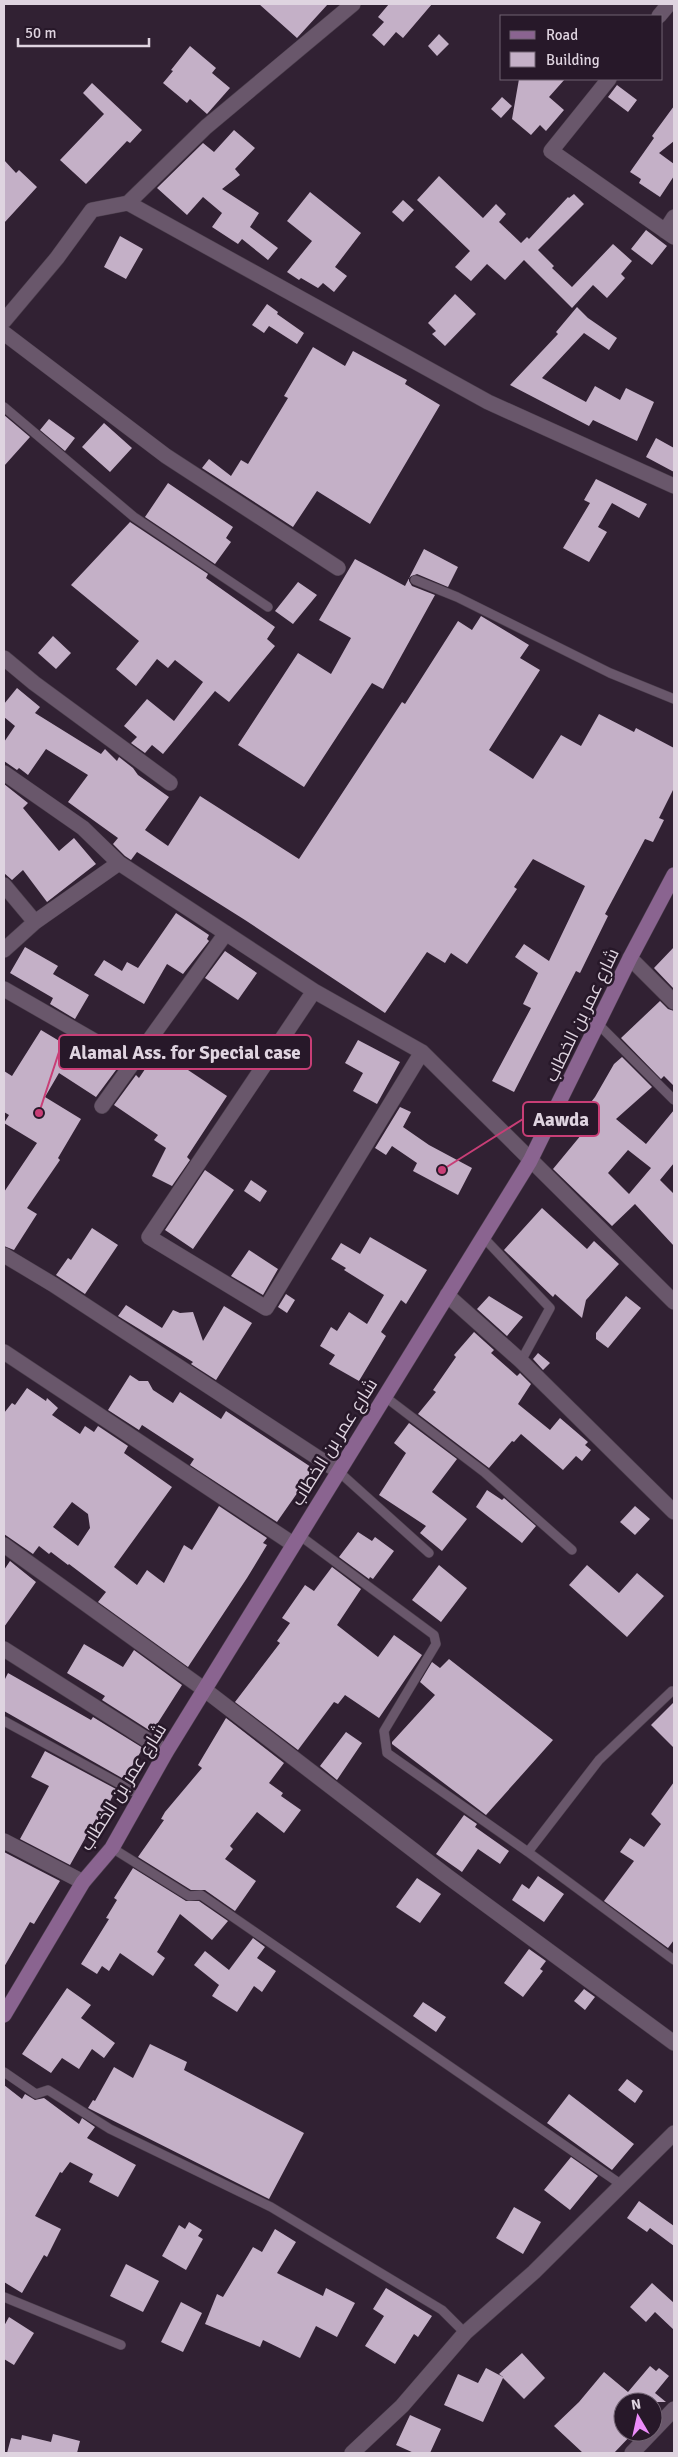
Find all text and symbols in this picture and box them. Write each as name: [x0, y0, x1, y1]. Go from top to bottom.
scale bar: [18, 15, 149, 47]
legend: [500, 15, 663, 80]
text: 50 m: [25, 24, 56, 42]
text: Road: [546, 26, 578, 44]
text: Building: [546, 51, 600, 69]
street label: شارع عمر بن الخطاب: [540, 945, 625, 1086]
callout: Alamal Ass. for Special case: [59, 1035, 311, 1069]
text: Alamal Ass. for Special case: [69, 1041, 301, 1065]
callout: Aawda: [523, 1102, 599, 1136]
text: Aawda: [533, 1108, 589, 1132]
street label: شارع عمر بن الخطاب: [286, 1374, 383, 1510]
street label: شارع عمر بن الخطاب: [75, 1719, 172, 1855]
north arrow: [613, 2392, 663, 2442]
text: N: [630, 2395, 642, 2414]

